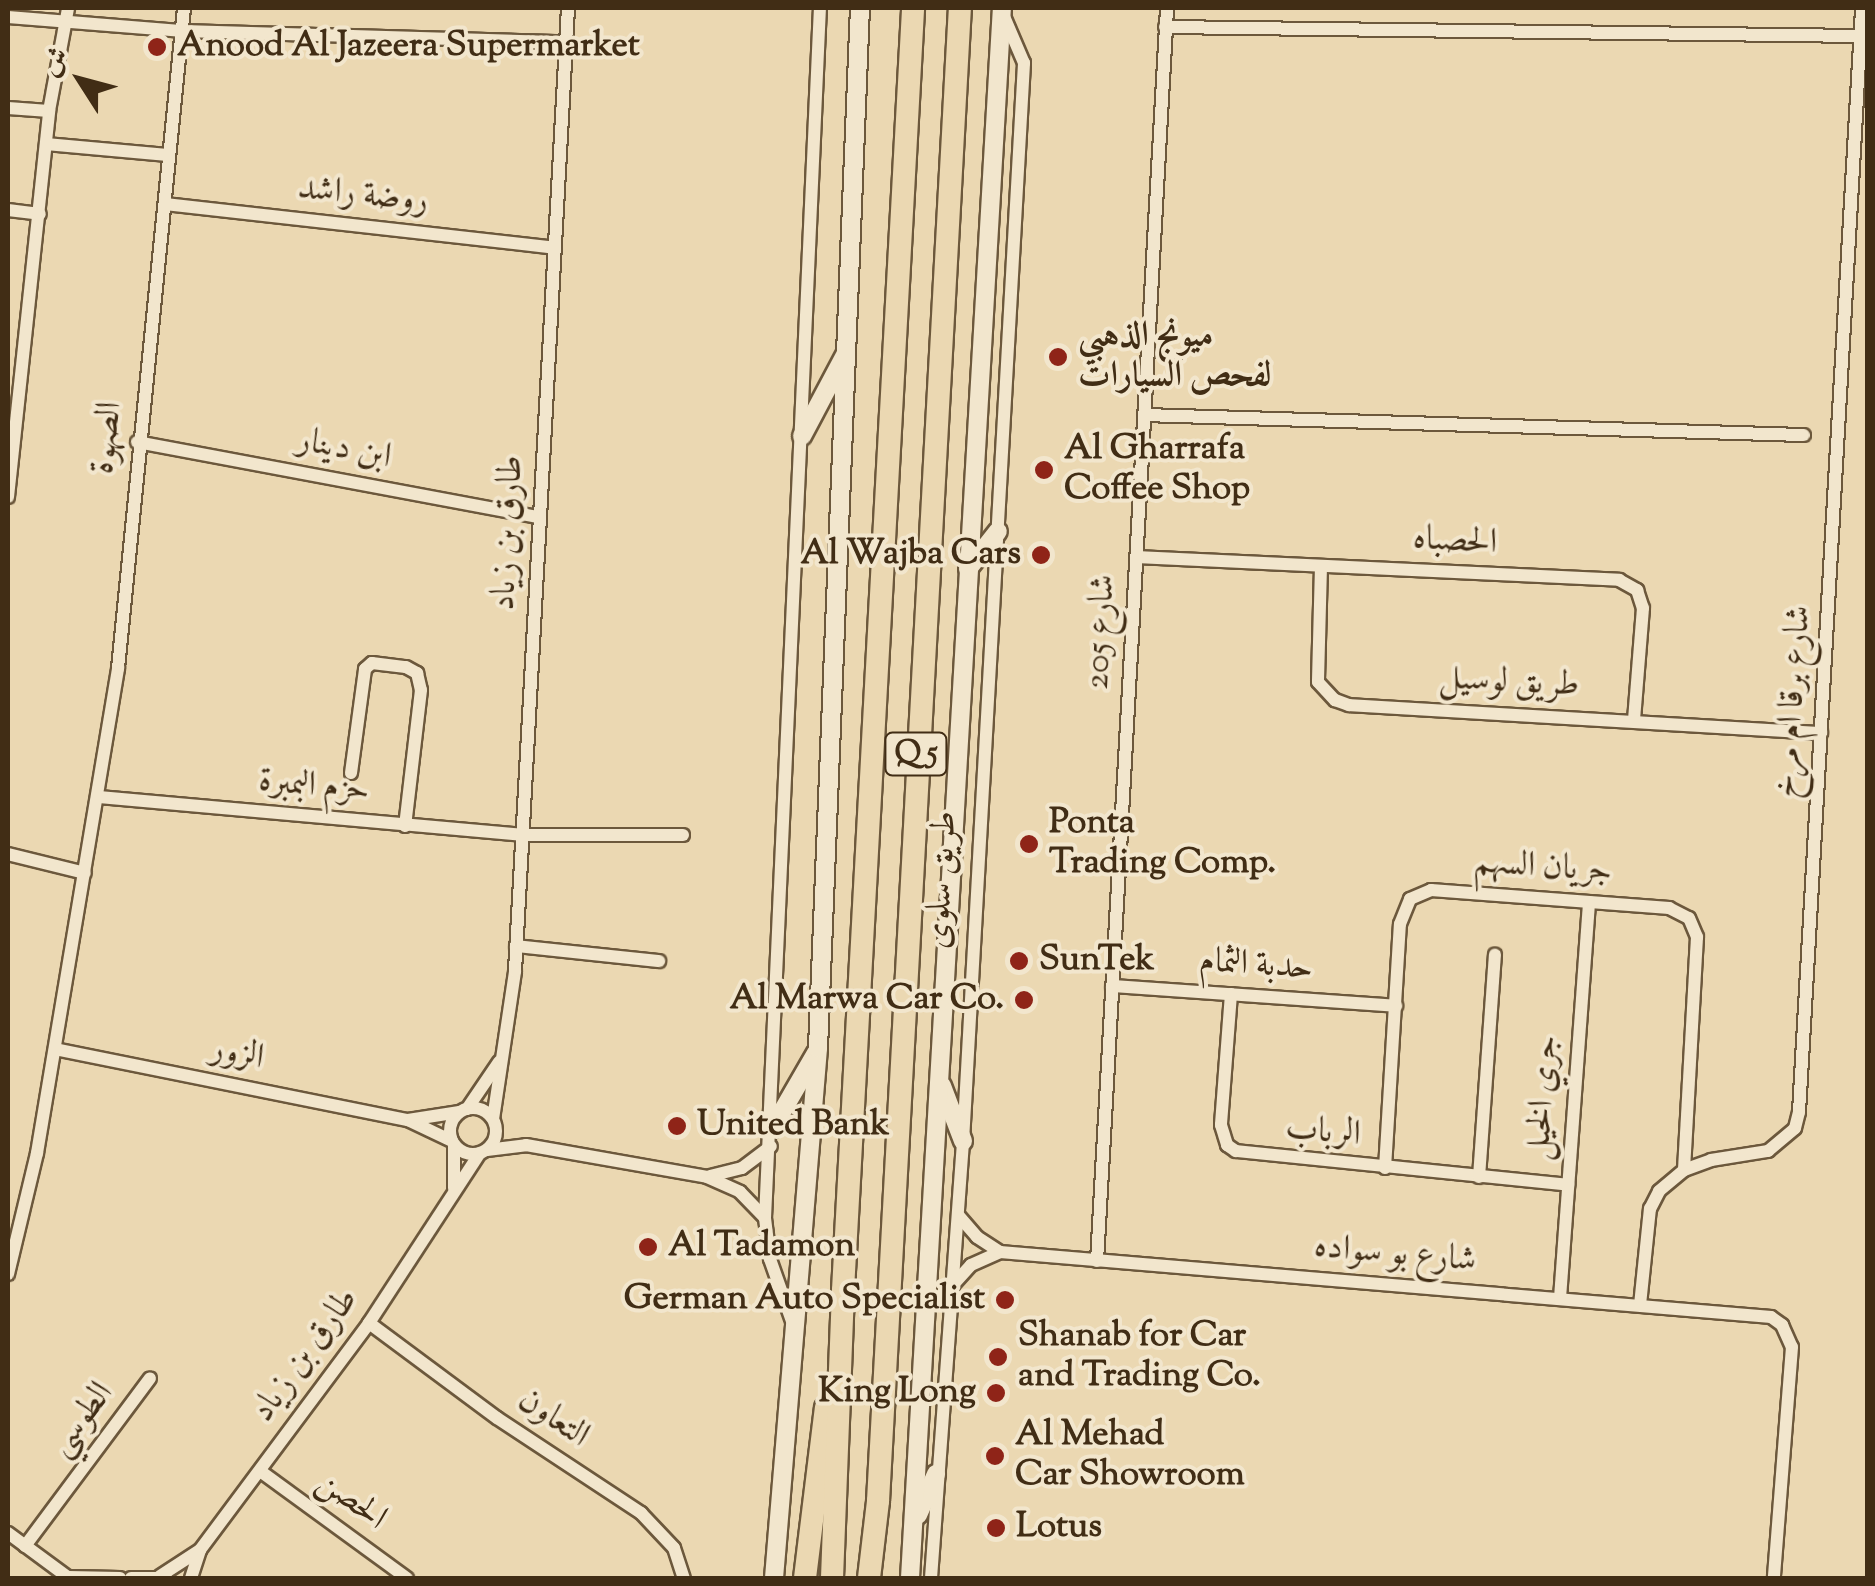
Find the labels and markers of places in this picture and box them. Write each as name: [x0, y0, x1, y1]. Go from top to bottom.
place label: Anood Al Jazeera Supermarket: [177, 26, 640, 68]
marker: Anood Al Jazeera Supermarket: [146, 36, 168, 58]
place label: ميونج الذهبي لفحص السيارات: [1078, 316, 1272, 398]
marker: ميونج الذهبي لفحص السيارات: [1047, 346, 1069, 368]
place label: Al Gharrafa Coffee Shop: [1064, 429, 1250, 511]
marker: Al Gharrafa Coffee Shop: [1033, 459, 1055, 481]
place label: Al Wajba Cars: [800, 534, 1021, 576]
marker: Al Wajba Cars: [1030, 544, 1052, 566]
place label: Ponta Trading Comp.: [1049, 803, 1276, 885]
marker: Ponta Trading Comp.: [1018, 833, 1040, 855]
place label: SunTek: [1039, 940, 1154, 982]
marker: SunTek: [1008, 950, 1030, 972]
place label: Al Marwa Car Co.: [729, 979, 1004, 1021]
marker: Al Marwa Car Co.: [1013, 989, 1035, 1011]
place label: United Bank: [697, 1105, 889, 1147]
marker: United Bank: [666, 1115, 688, 1137]
place label: Al Tadamon: [668, 1226, 855, 1268]
marker: Al Tadamon: [637, 1236, 659, 1258]
place label: German Auto Specialist: [624, 1279, 985, 1321]
marker: German Auto Specialist: [994, 1289, 1016, 1311]
place label: Shanab for Car and Trading Co.: [1018, 1316, 1261, 1398]
marker: Shanab for Car and Trading Co.: [987, 1346, 1009, 1368]
place label: King Long: [818, 1372, 976, 1414]
marker: King Long: [985, 1382, 1007, 1404]
place label: Al Mehad Car Showroom: [1015, 1415, 1245, 1497]
marker: Al Mehad Car Showroom: [984, 1445, 1006, 1467]
place label: Lotus: [1016, 1507, 1102, 1549]
marker: Lotus: [985, 1517, 1007, 1539]

